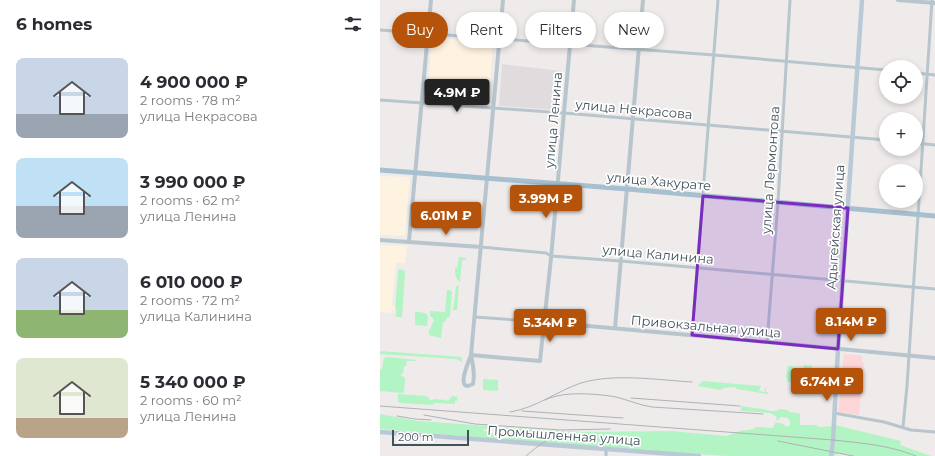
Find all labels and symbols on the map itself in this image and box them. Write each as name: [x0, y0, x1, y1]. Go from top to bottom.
street label: улица Ленина: [541, 71, 565, 170]
pin: 4.9M ₽: [424, 79, 490, 113]
street label: улица Некрасова: [574, 96, 693, 122]
street label: улица Лермонтова: [757, 106, 782, 235]
street label: Адыгейская улица: [823, 164, 847, 290]
street label: улица Хакурате: [605, 168, 712, 194]
pin: 3.99M ₽: [509, 185, 583, 219]
pin: 6.01M ₽: [409, 202, 483, 236]
street label: улица Калинина: [601, 241, 714, 267]
pin: 8.14M ₽: [814, 308, 888, 342]
pin: 5.34M ₽: [513, 309, 587, 343]
street label: Привокзальная улица: [630, 311, 782, 341]
pin: 6.74M ₽: [790, 368, 864, 402]
street label: Промышленная улица: [487, 422, 641, 448]
scale bar: [392, 428, 469, 447]

